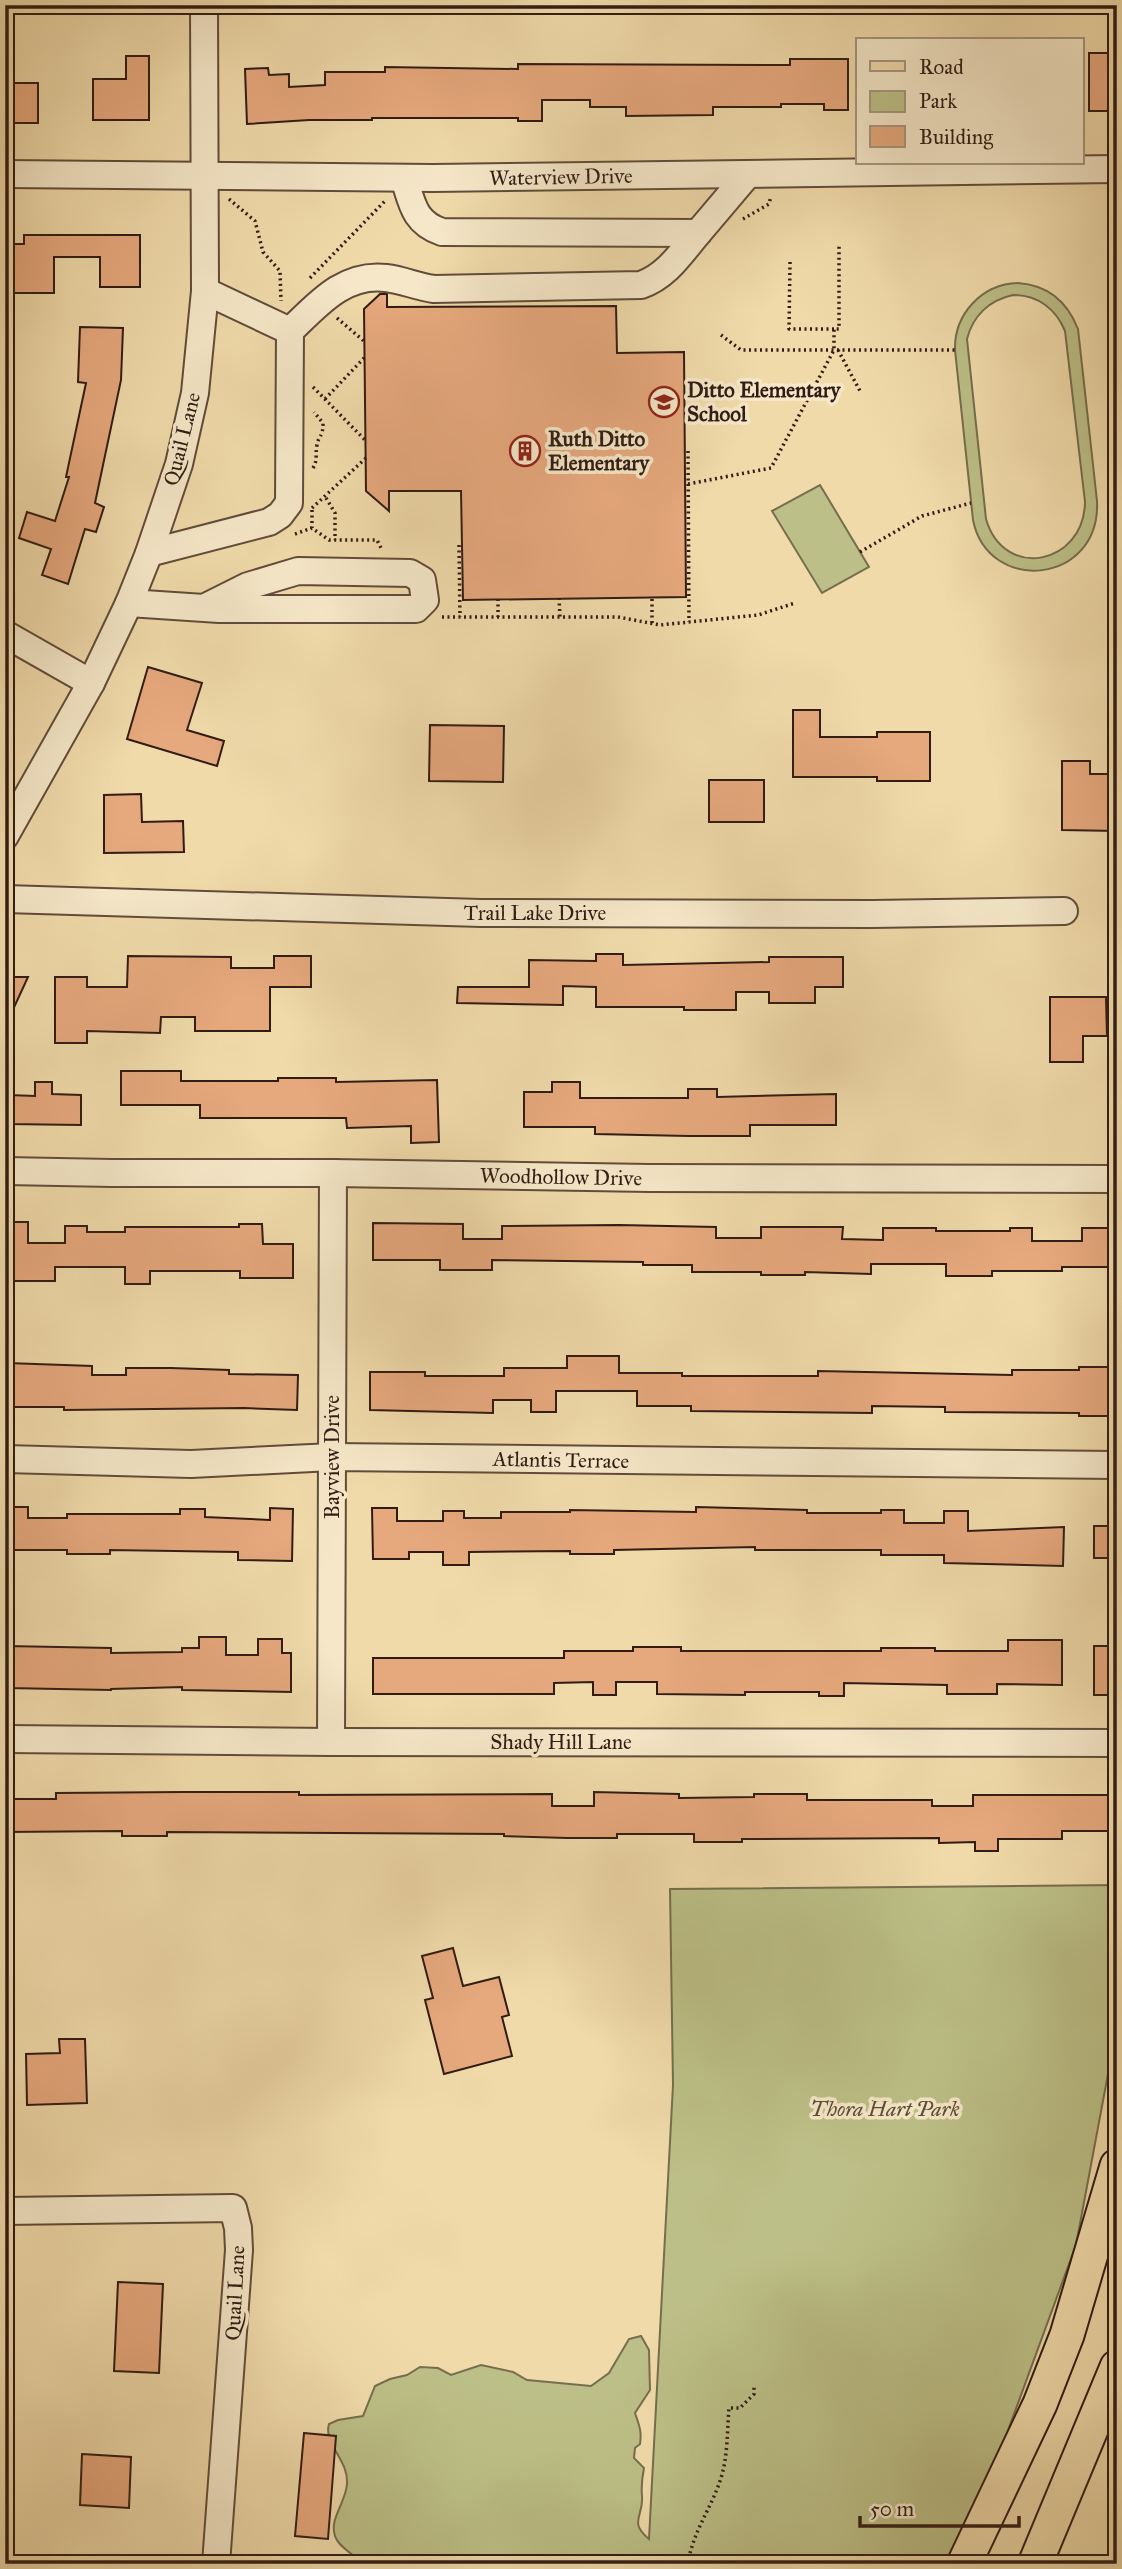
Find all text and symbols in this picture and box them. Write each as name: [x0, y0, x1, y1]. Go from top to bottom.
legend: [856, 38, 1084, 164]
text: Road: [919, 54, 964, 80]
text: Park: [919, 88, 957, 114]
text: Building: [919, 124, 993, 150]
street label: Waterview Drive: [489, 163, 633, 191]
place label: Ditto Elementary School: [687, 377, 842, 427]
school or university icon: Ditto Elementary School: [647, 385, 681, 419]
street label: Quail Lane: [158, 389, 206, 488]
place label: Ruth Ditto Elementary: [548, 426, 650, 476]
building icon: Ruth Ditto Elementary: [508, 434, 542, 468]
street label: Trail Lake Drive: [464, 900, 606, 926]
street label: Woodhollow Drive: [480, 1163, 643, 1191]
street label: Bayview Drive: [319, 1395, 345, 1519]
street label: Atlantis Terrace: [492, 1446, 630, 1474]
street label: Shady Hill Lane: [490, 1729, 632, 1755]
park label: Thora Hart Park: [810, 2096, 960, 2122]
street label: Quail Lane: [220, 2244, 250, 2341]
scale bar: [860, 2485, 1019, 2529]
text: 50 m: [870, 2496, 915, 2522]

